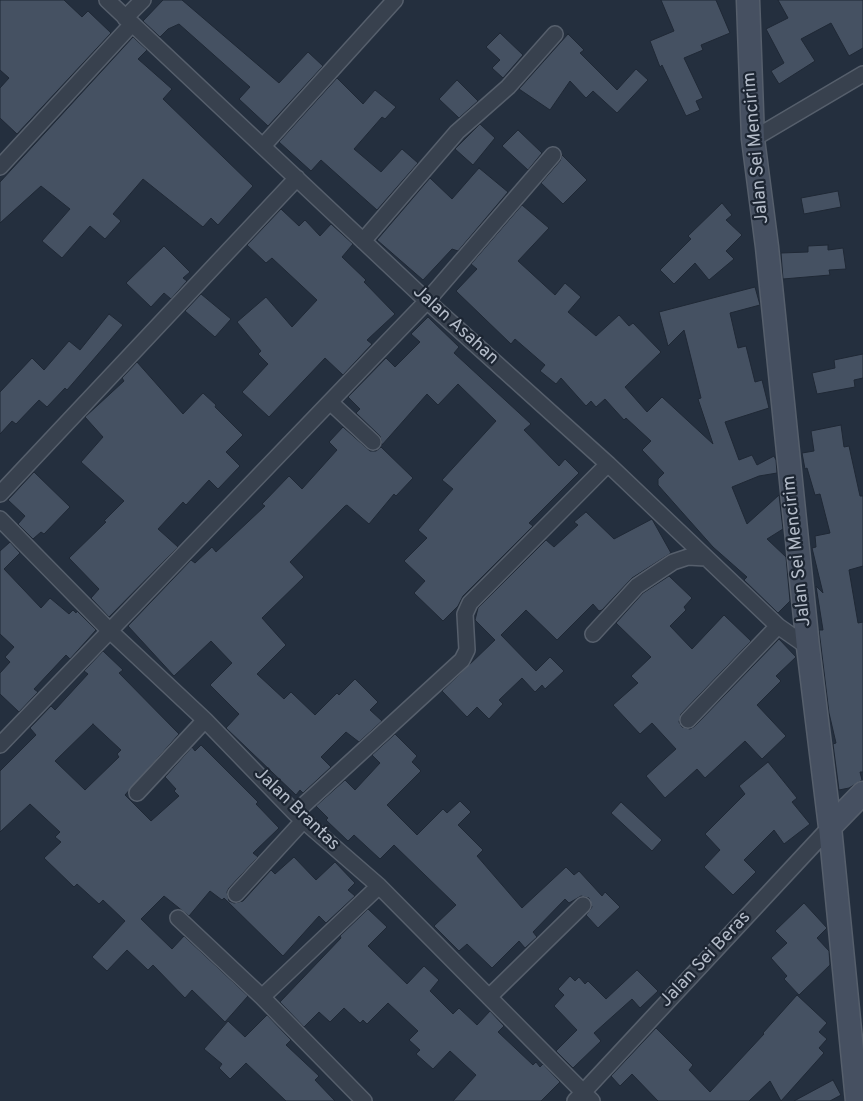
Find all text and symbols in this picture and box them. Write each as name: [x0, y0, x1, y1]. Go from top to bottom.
street label: Jalan Sei Mencirim: [740, 71, 774, 225]
street label: Jalan Asahan: [408, 282, 502, 370]
street label: Jalan Sei Mencirim: [779, 474, 817, 628]
street label: Jalan Brantas: [249, 764, 343, 856]
street label: Jalan Sei Beras: [656, 908, 756, 1012]

